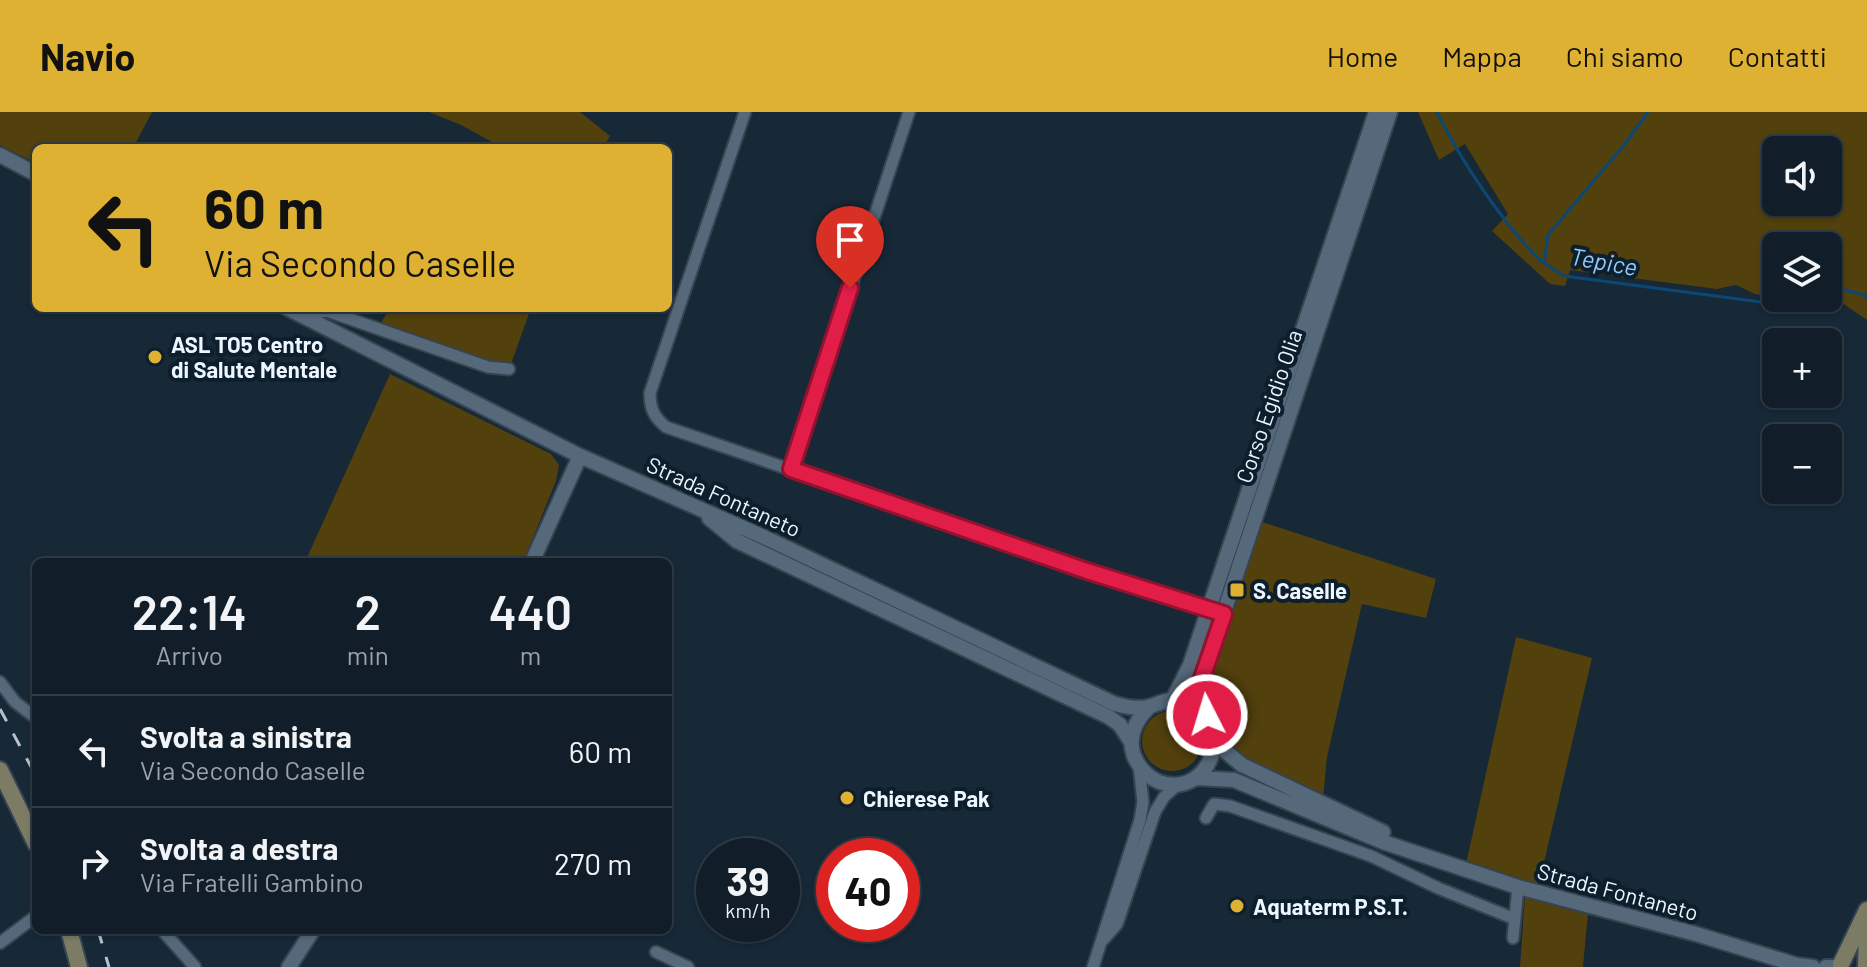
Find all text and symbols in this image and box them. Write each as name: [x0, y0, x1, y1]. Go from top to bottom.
text: Navio: [40, 33, 135, 79]
text: Home: [1327, 39, 1398, 73]
text: Mappa: [1442, 39, 1522, 73]
text: Chi siamo: [1566, 39, 1684, 73]
text: Contatti: [1728, 39, 1827, 73]
map controls: [1762, 136, 1842, 504]
button: sound: [1762, 136, 1842, 216]
text: 60 m: [204, 173, 324, 240]
icon: left: [72, 176, 176, 280]
pin: [816, 206, 884, 288]
icon: arrive: [828, 218, 872, 262]
button: layers: [1762, 232, 1842, 312]
text: Via Secondo Caselle: [204, 241, 516, 284]
water label: Tepice: [1568, 241, 1640, 281]
street label: Corso Egidio Olia: [1230, 326, 1306, 486]
button: +: [1762, 328, 1842, 408]
place label: ASL TO5 Centro di Salute Mentale: [171, 331, 337, 382]
marker: ASL TO5 Centro di Salute Mentale: [146, 348, 164, 366]
button: −: [1762, 424, 1842, 504]
street label: Strada Fontaneto: [643, 450, 805, 542]
place label: S. Caselle: [1253, 577, 1347, 603]
marker: S. Caselle: [1228, 581, 1246, 599]
text: 22:14: [132, 582, 247, 640]
text: 2: [355, 582, 381, 640]
text: 440: [489, 582, 572, 640]
text: Arrivo: [156, 639, 223, 670]
text: min: [347, 639, 389, 670]
text: m: [520, 639, 541, 670]
position arrow: [1165, 673, 1249, 757]
text: Svolta a sinistra: [140, 718, 352, 754]
icon: left: [72, 729, 116, 773]
text: 60 m: [569, 733, 632, 769]
text: Via Secondo Caselle: [140, 754, 366, 785]
place label: Chierese Pak: [863, 785, 990, 811]
marker: Chierese Pak: [838, 789, 856, 807]
text: Svolta a destra: [140, 830, 338, 866]
speed limit sign: 40: [816, 838, 920, 942]
icon: right: [72, 841, 116, 885]
text: 270 m: [554, 845, 632, 881]
text: 39: [727, 856, 769, 904]
street label: Strada Fontaneto: [1535, 857, 1701, 925]
text: Via Fratelli Gambino: [140, 866, 364, 897]
place label: Aquaterm P.S.T.: [1253, 893, 1408, 919]
marker: Aquaterm P.S.T.: [1228, 897, 1246, 915]
text: km/h: [725, 898, 771, 922]

